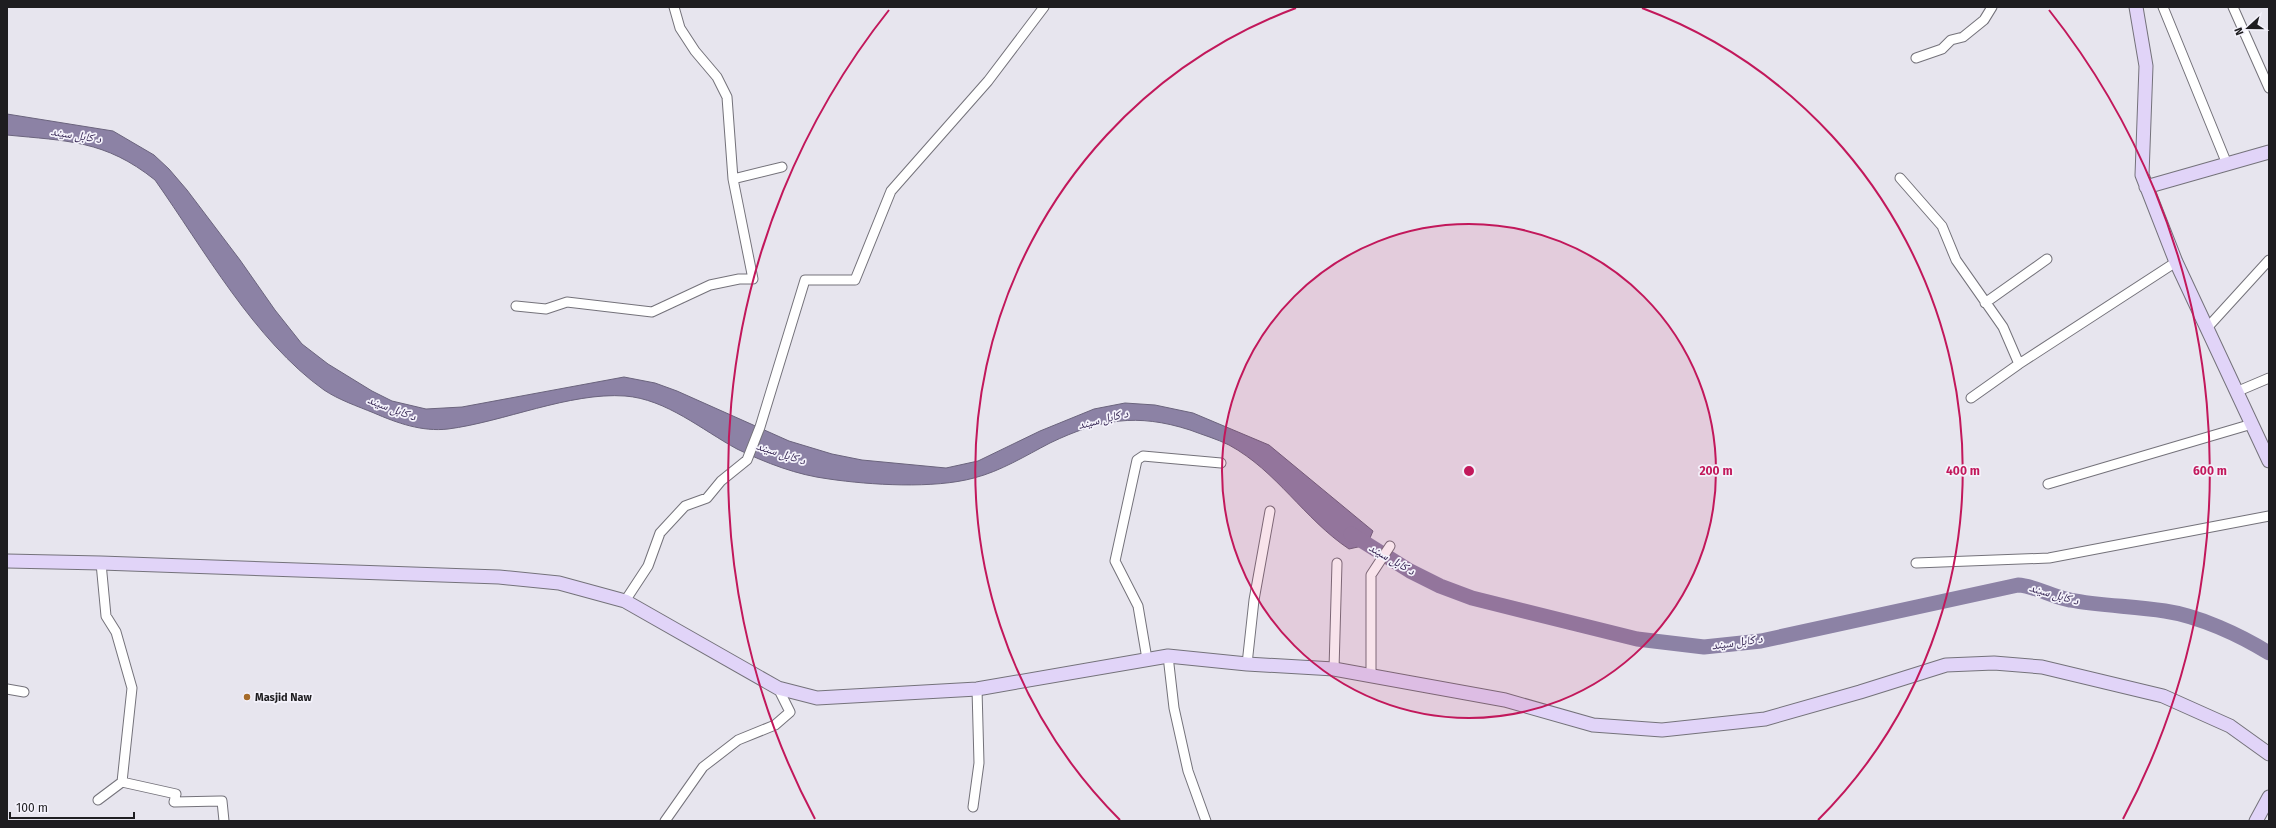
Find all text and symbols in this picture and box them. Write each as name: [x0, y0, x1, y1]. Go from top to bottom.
north arrow: [2228, 8, 2268, 48]
text: N: [2232, 26, 2247, 37]
water label: د کابل سيند: [50, 124, 102, 147]
water label: د کابل سيند: [365, 392, 418, 425]
water label: د کابل سيند: [1077, 406, 1130, 433]
water label: د کابل سيند: [754, 438, 807, 468]
centre of rings: [1462, 464, 1476, 478]
text: 200 m: [1699, 464, 1733, 478]
text: 400 m: [1946, 464, 1980, 478]
text: 600 m: [2193, 464, 2227, 478]
water label: د کابل سيند: [1366, 540, 1418, 579]
water label: د کابل سيند: [2027, 580, 2080, 609]
water label: د کابل سيند: [1711, 632, 1763, 653]
place label: Masjid Naw: [255, 691, 313, 704]
marker: Masjid Naw: [242, 692, 252, 702]
scale bar: [10, 794, 134, 820]
text: 100 m: [16, 801, 48, 815]

